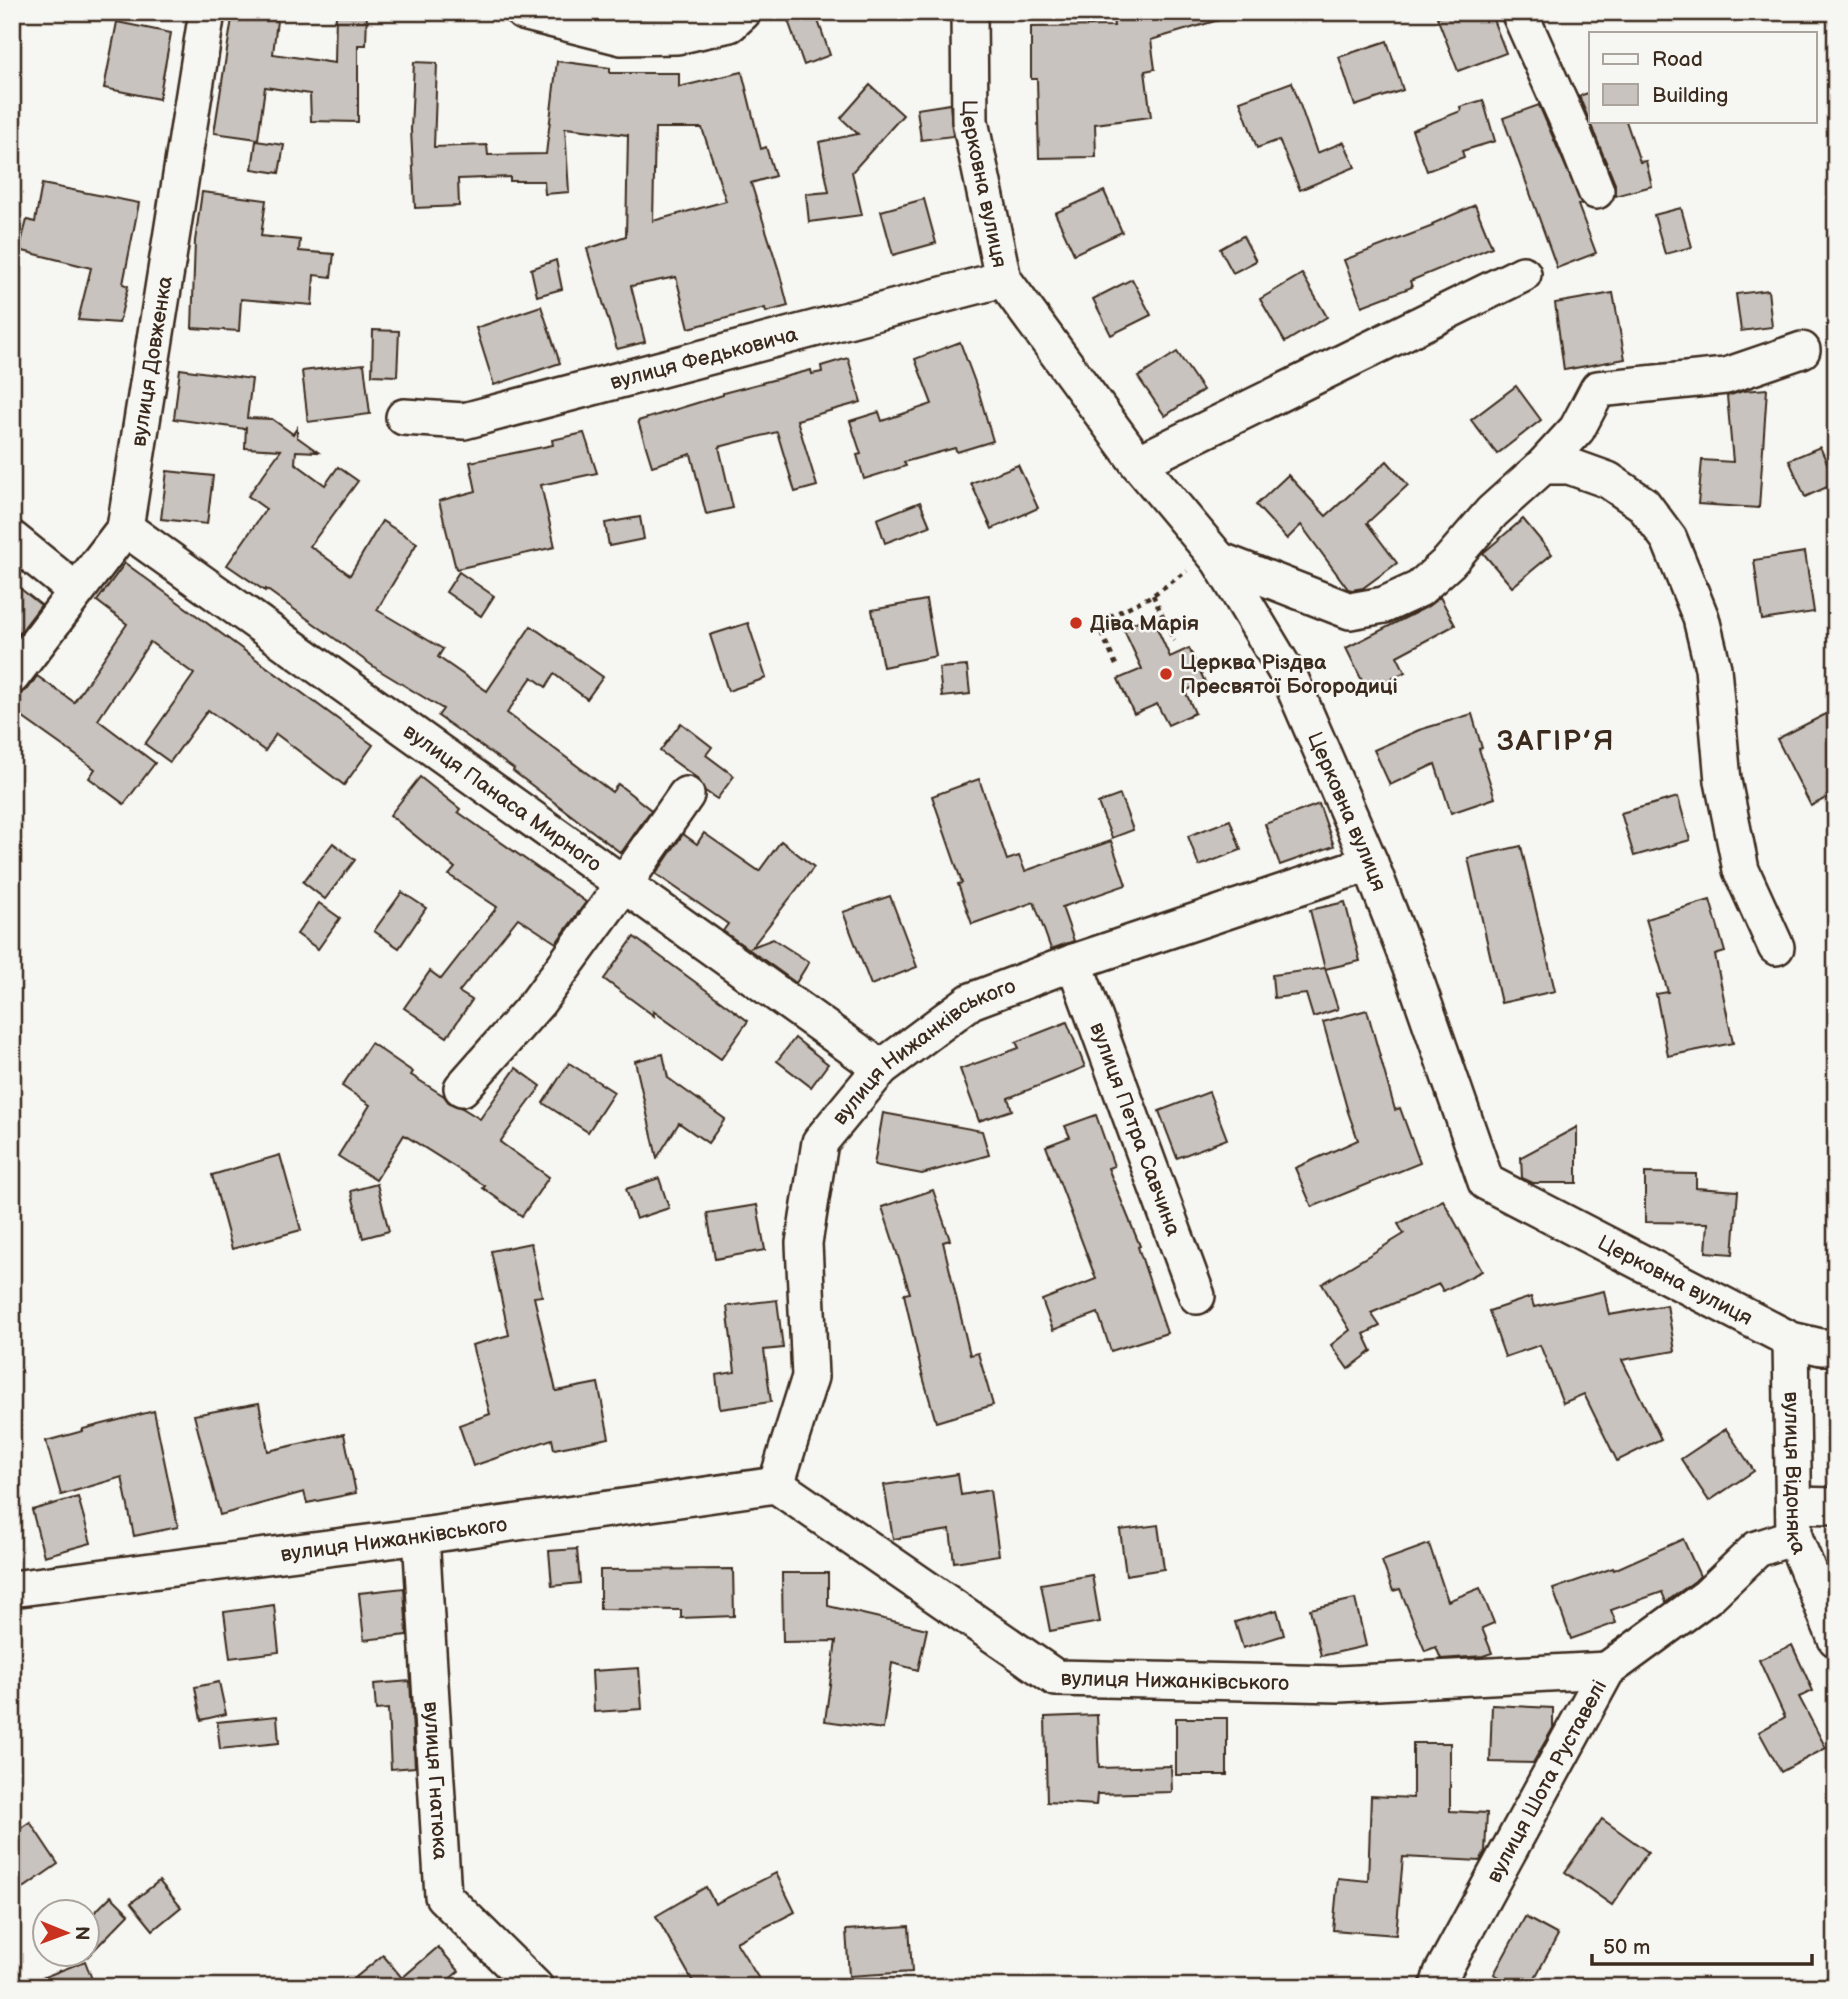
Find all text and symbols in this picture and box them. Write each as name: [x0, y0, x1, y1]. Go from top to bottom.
legend: [1589, 32, 1816, 122]
text: Road: [1652, 47, 1703, 72]
text: Building: [1652, 83, 1728, 108]
street label: Церковна вулиця: [956, 99, 1012, 270]
street label: вулиця Довженка: [126, 274, 178, 448]
street label: вулиця Федьковича: [607, 322, 801, 395]
place label: Діва Марія: [1090, 611, 1199, 636]
marker: Діва Марія: [1068, 615, 1084, 631]
place label: Церква Різдва Пресвятої Богородиці: [1180, 650, 1398, 699]
marker: Церква Різдва Пресвятої Богородиці: [1158, 666, 1174, 682]
street label: вулиця Панаса Мирного: [398, 719, 606, 877]
district label: ЗАГІР’Я: [1497, 725, 1615, 758]
street label: Церковна вулиця: [1302, 728, 1392, 895]
street label: вулиця Нижанківського: [827, 973, 1019, 1130]
street label: вулиця Петра Савчина: [1084, 1019, 1186, 1240]
street label: Церковна вулиця: [1594, 1230, 1757, 1331]
street label: вулиця Відоняка: [1779, 1391, 1812, 1559]
street label: вулиця Нижанківського: [279, 1512, 509, 1567]
street label: вулиця Нижанківського: [1060, 1666, 1289, 1696]
street label: вулиця Шота Руставелі: [1482, 1676, 1612, 1887]
street label: вулиця Гнатюка: [418, 1701, 453, 1861]
north arrow: [32, 1898, 102, 1968]
scale bar: [1592, 1922, 1813, 1966]
text: N: [70, 1926, 93, 1941]
text: 50 m: [1603, 1935, 1650, 1960]

